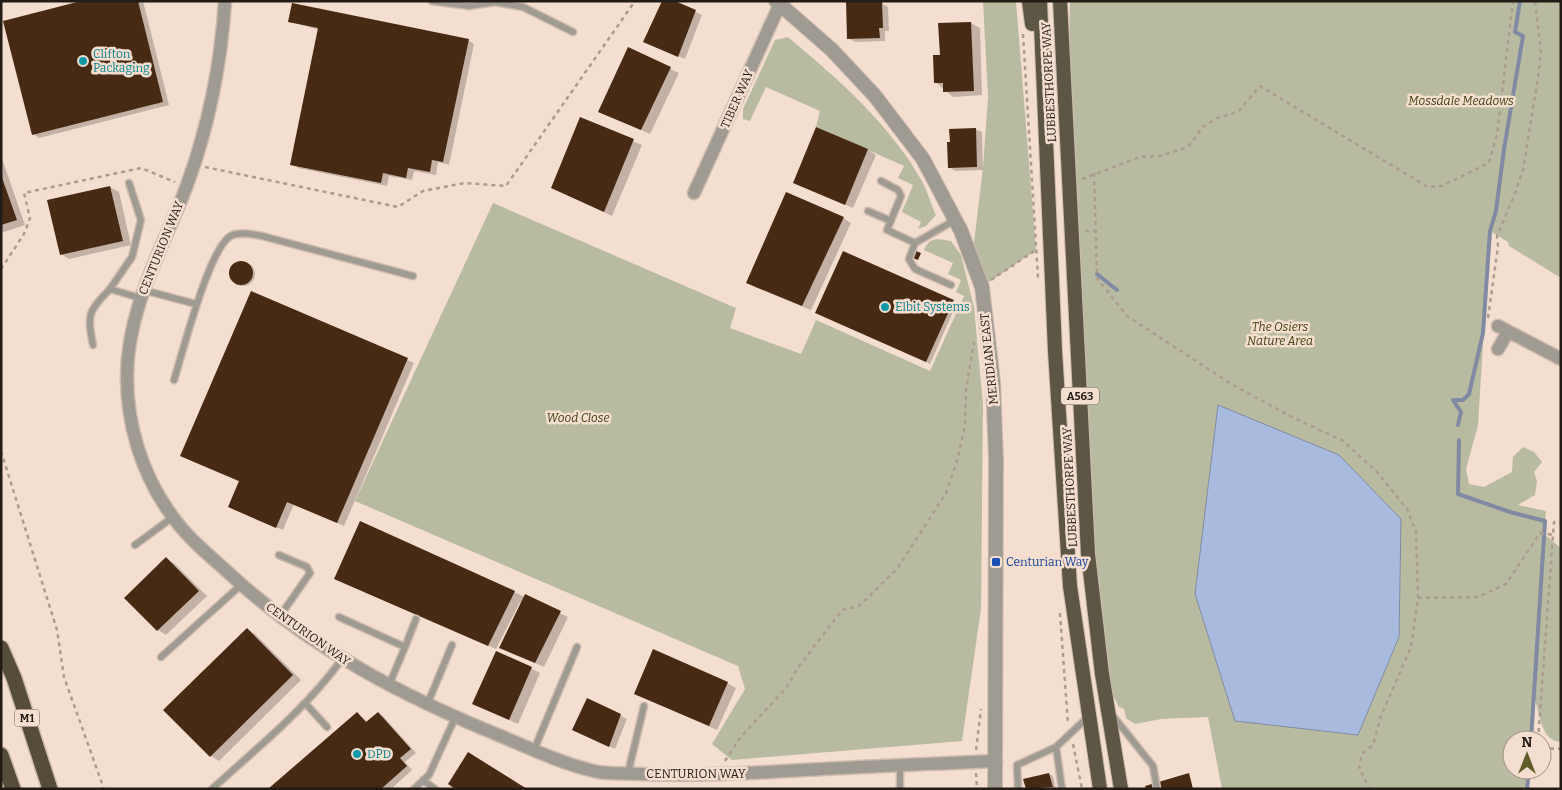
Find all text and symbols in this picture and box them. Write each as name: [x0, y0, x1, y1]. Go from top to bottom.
street label: LUBBESTHORPE WAY: [1039, 21, 1059, 142]
place label: Clifton Packaging: [93, 47, 150, 75]
marker: Clifton Packaging: [77, 55, 89, 67]
street label: TIBER WAY: [718, 67, 756, 130]
park label: Mossdale Meadows: [1408, 94, 1514, 108]
street label: CENTURION WAY: [136, 199, 186, 297]
place label: Elbit Systems: [895, 300, 970, 314]
marker: Elbit Systems: [879, 301, 891, 313]
street label: MERIDIAN EAST: [977, 312, 1001, 406]
park label: The Osiers Nature Area: [1247, 320, 1313, 348]
road number: A563: [1061, 388, 1099, 404]
park label: Wood Close: [547, 411, 609, 425]
street label: LUBBESTHORPE WAY: [1060, 426, 1080, 547]
place label: Centurian Way: [1006, 555, 1089, 569]
marker: Centurian Way: [990, 556, 1002, 568]
street label: CENTURION WAY: [263, 600, 353, 668]
road number: M1: [15, 710, 40, 726]
north arrow: [1502, 730, 1552, 780]
text: N: [1522, 734, 1533, 751]
place label: DPD: [367, 747, 391, 761]
marker: DPD: [351, 748, 363, 760]
street label: CENTURION WAY: [646, 767, 746, 781]

